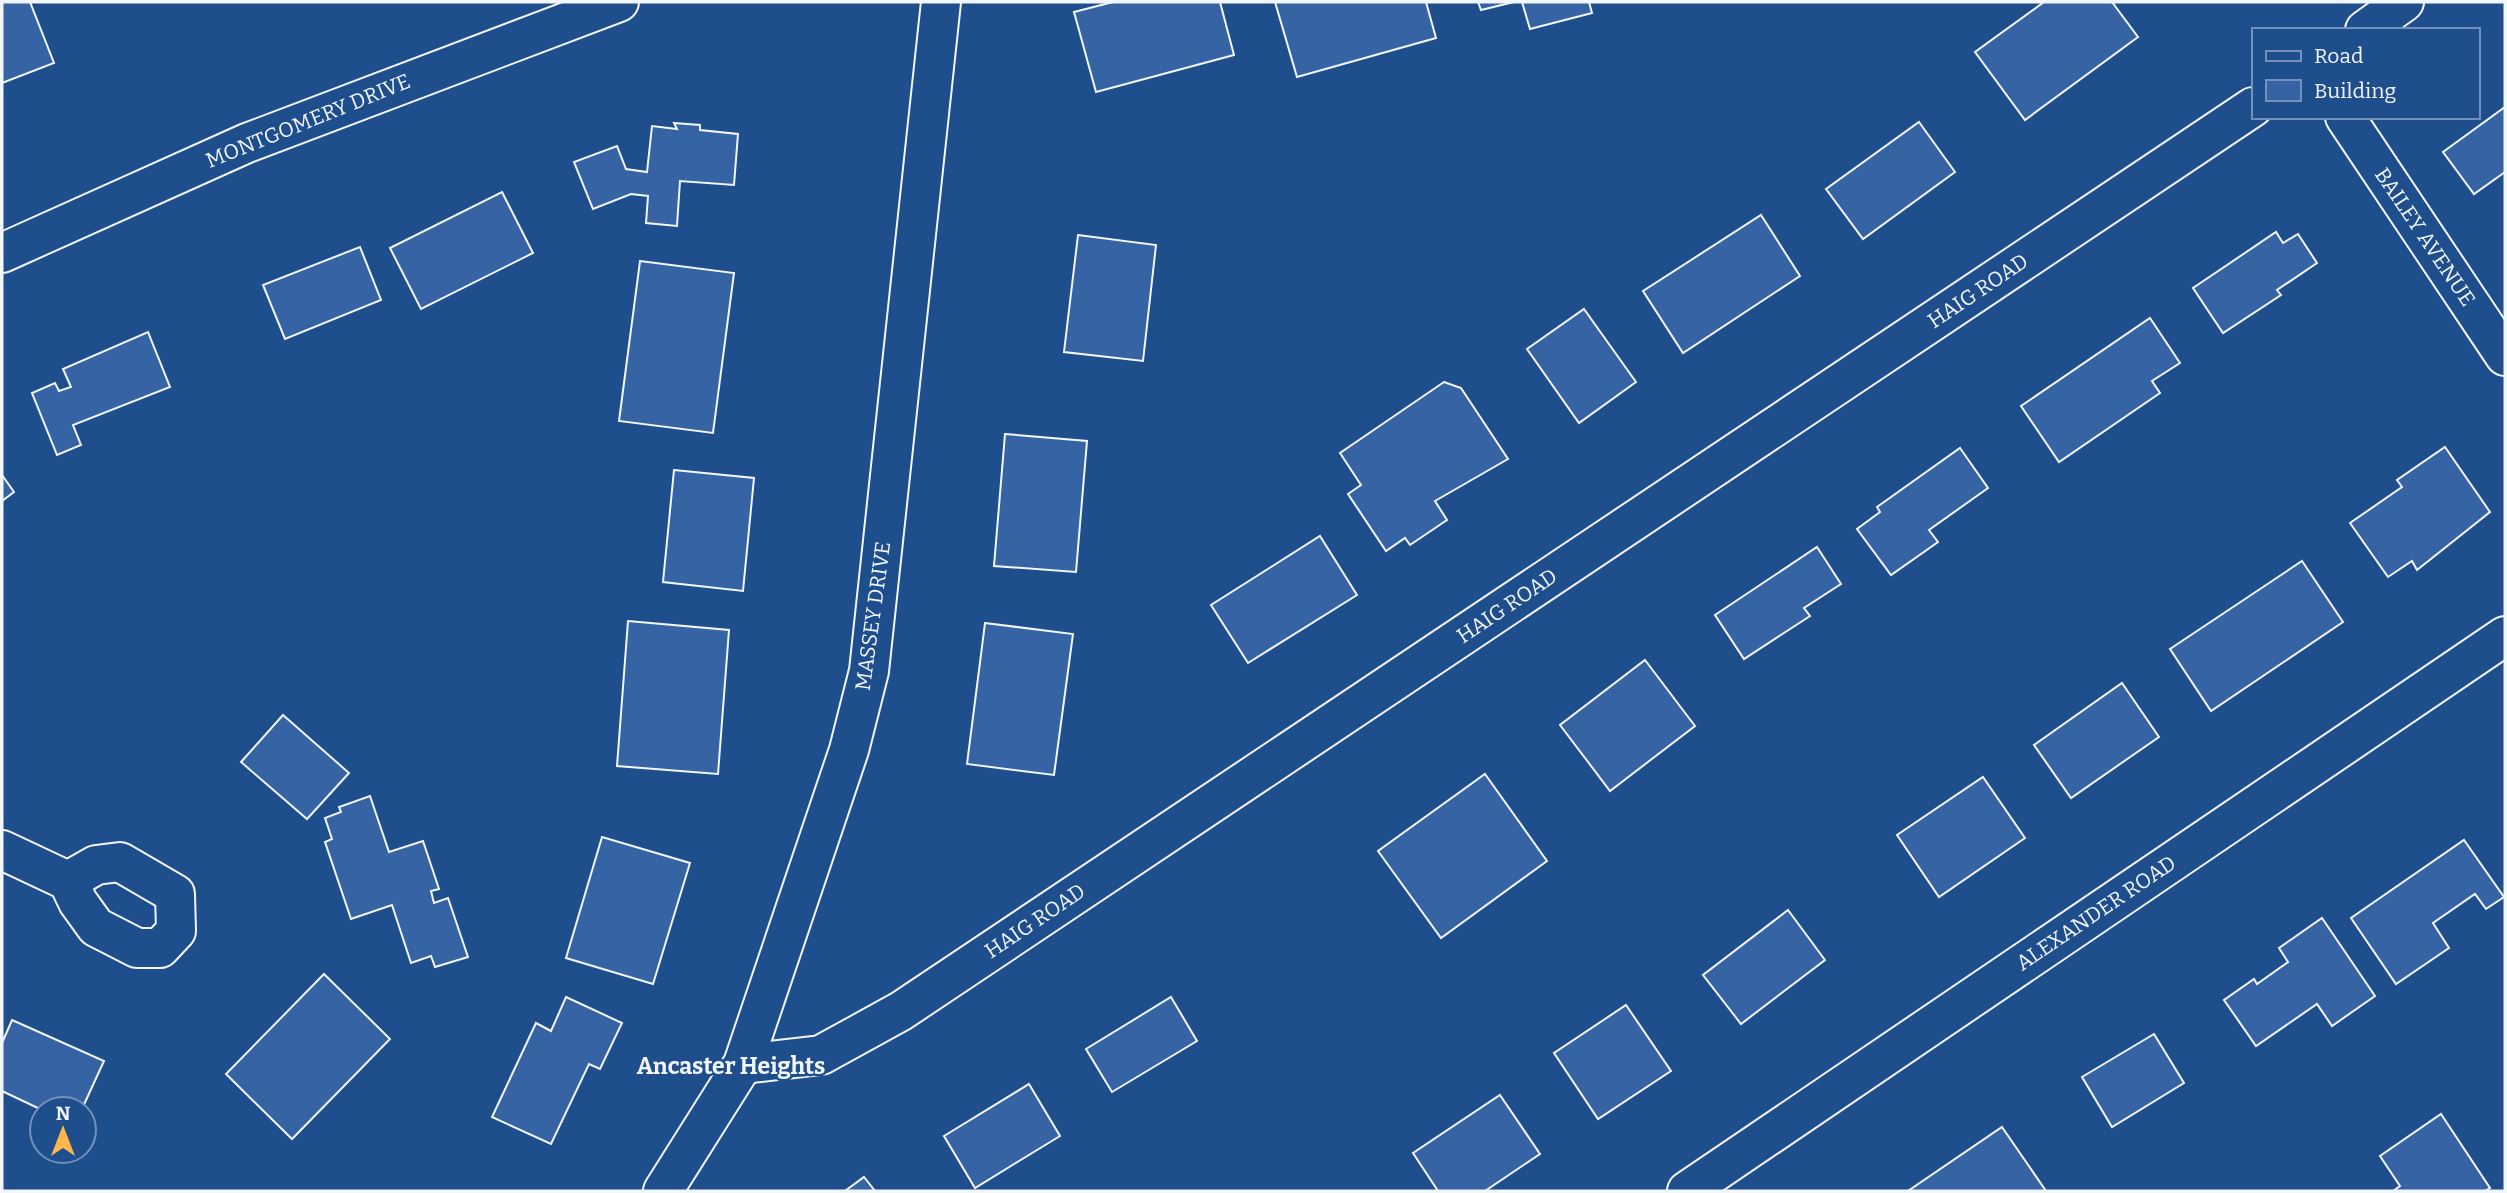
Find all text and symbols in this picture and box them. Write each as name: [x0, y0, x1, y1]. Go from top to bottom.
legend: [2252, 28, 2479, 119]
text: Road: [2314, 43, 2363, 69]
street label: MONTGOMERY DRIVE: [202, 68, 414, 174]
text: Building: [2314, 78, 2397, 104]
street label: BAILEY AVENUE: [2369, 163, 2481, 311]
street label: HAIG ROAD: [1923, 248, 2033, 334]
street label: MASSEY DRIVE: [850, 540, 896, 692]
street label: HAIG ROAD: [1452, 563, 1562, 649]
street label: ALEXANDER ROAD: [2011, 850, 2181, 976]
street label: HAIG ROAD: [980, 878, 1090, 964]
district label: Ancaster Heights: [637, 1052, 825, 1080]
north arrow: [28, 1095, 98, 1165]
text: N: [56, 1102, 71, 1125]

